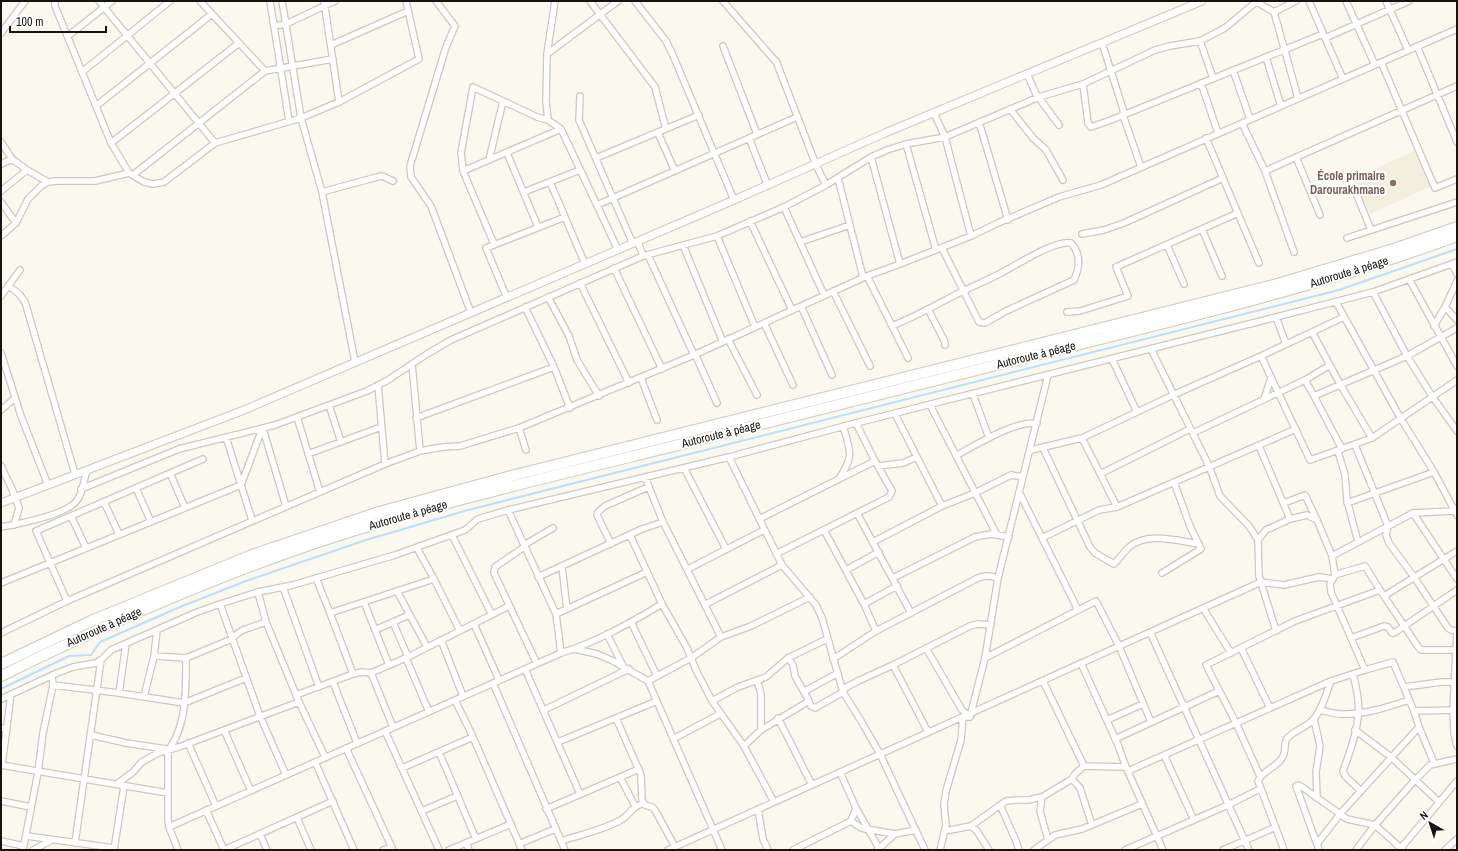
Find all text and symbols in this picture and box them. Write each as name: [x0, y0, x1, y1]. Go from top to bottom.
scale bar: [10, 8, 106, 34]
text: 100 m: [16, 14, 43, 30]
place label: École primaire Darourakhmane: [1310, 168, 1386, 198]
marker: École primaire Darourakhmane: [1388, 178, 1398, 188]
street label: Autoroute à péage: [1307, 253, 1390, 292]
street label: Autoroute à péage: [994, 337, 1077, 373]
street label: Autoroute à péage: [679, 416, 762, 452]
street label: Autoroute à péage: [366, 496, 449, 534]
street label: Autoroute à péage: [63, 603, 144, 651]
north arrow: [1410, 803, 1450, 843]
text: N: [1417, 808, 1431, 823]

